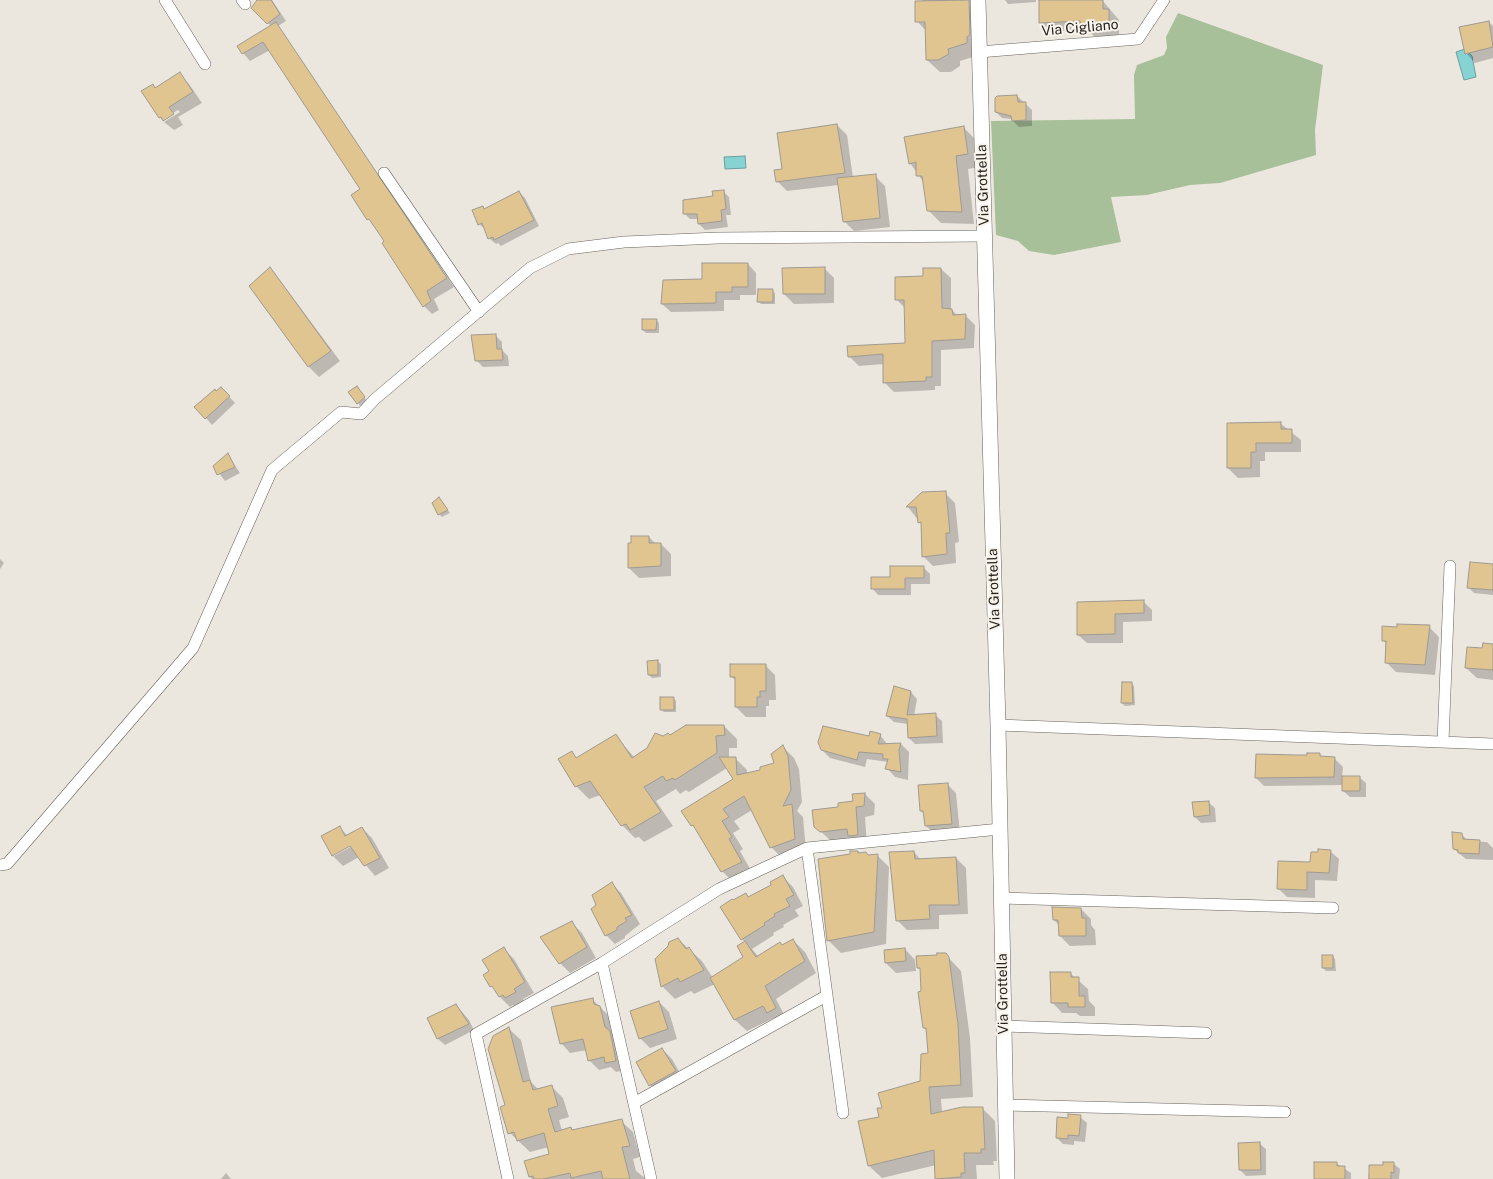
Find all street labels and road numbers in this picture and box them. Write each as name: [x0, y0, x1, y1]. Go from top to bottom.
street label: Via Cigliano: [1041, 16, 1119, 40]
street label: Via Grottella: [973, 144, 993, 226]
street label: Via Grottella: [984, 548, 1004, 630]
street label: Via Grottella: [994, 953, 1012, 1035]

